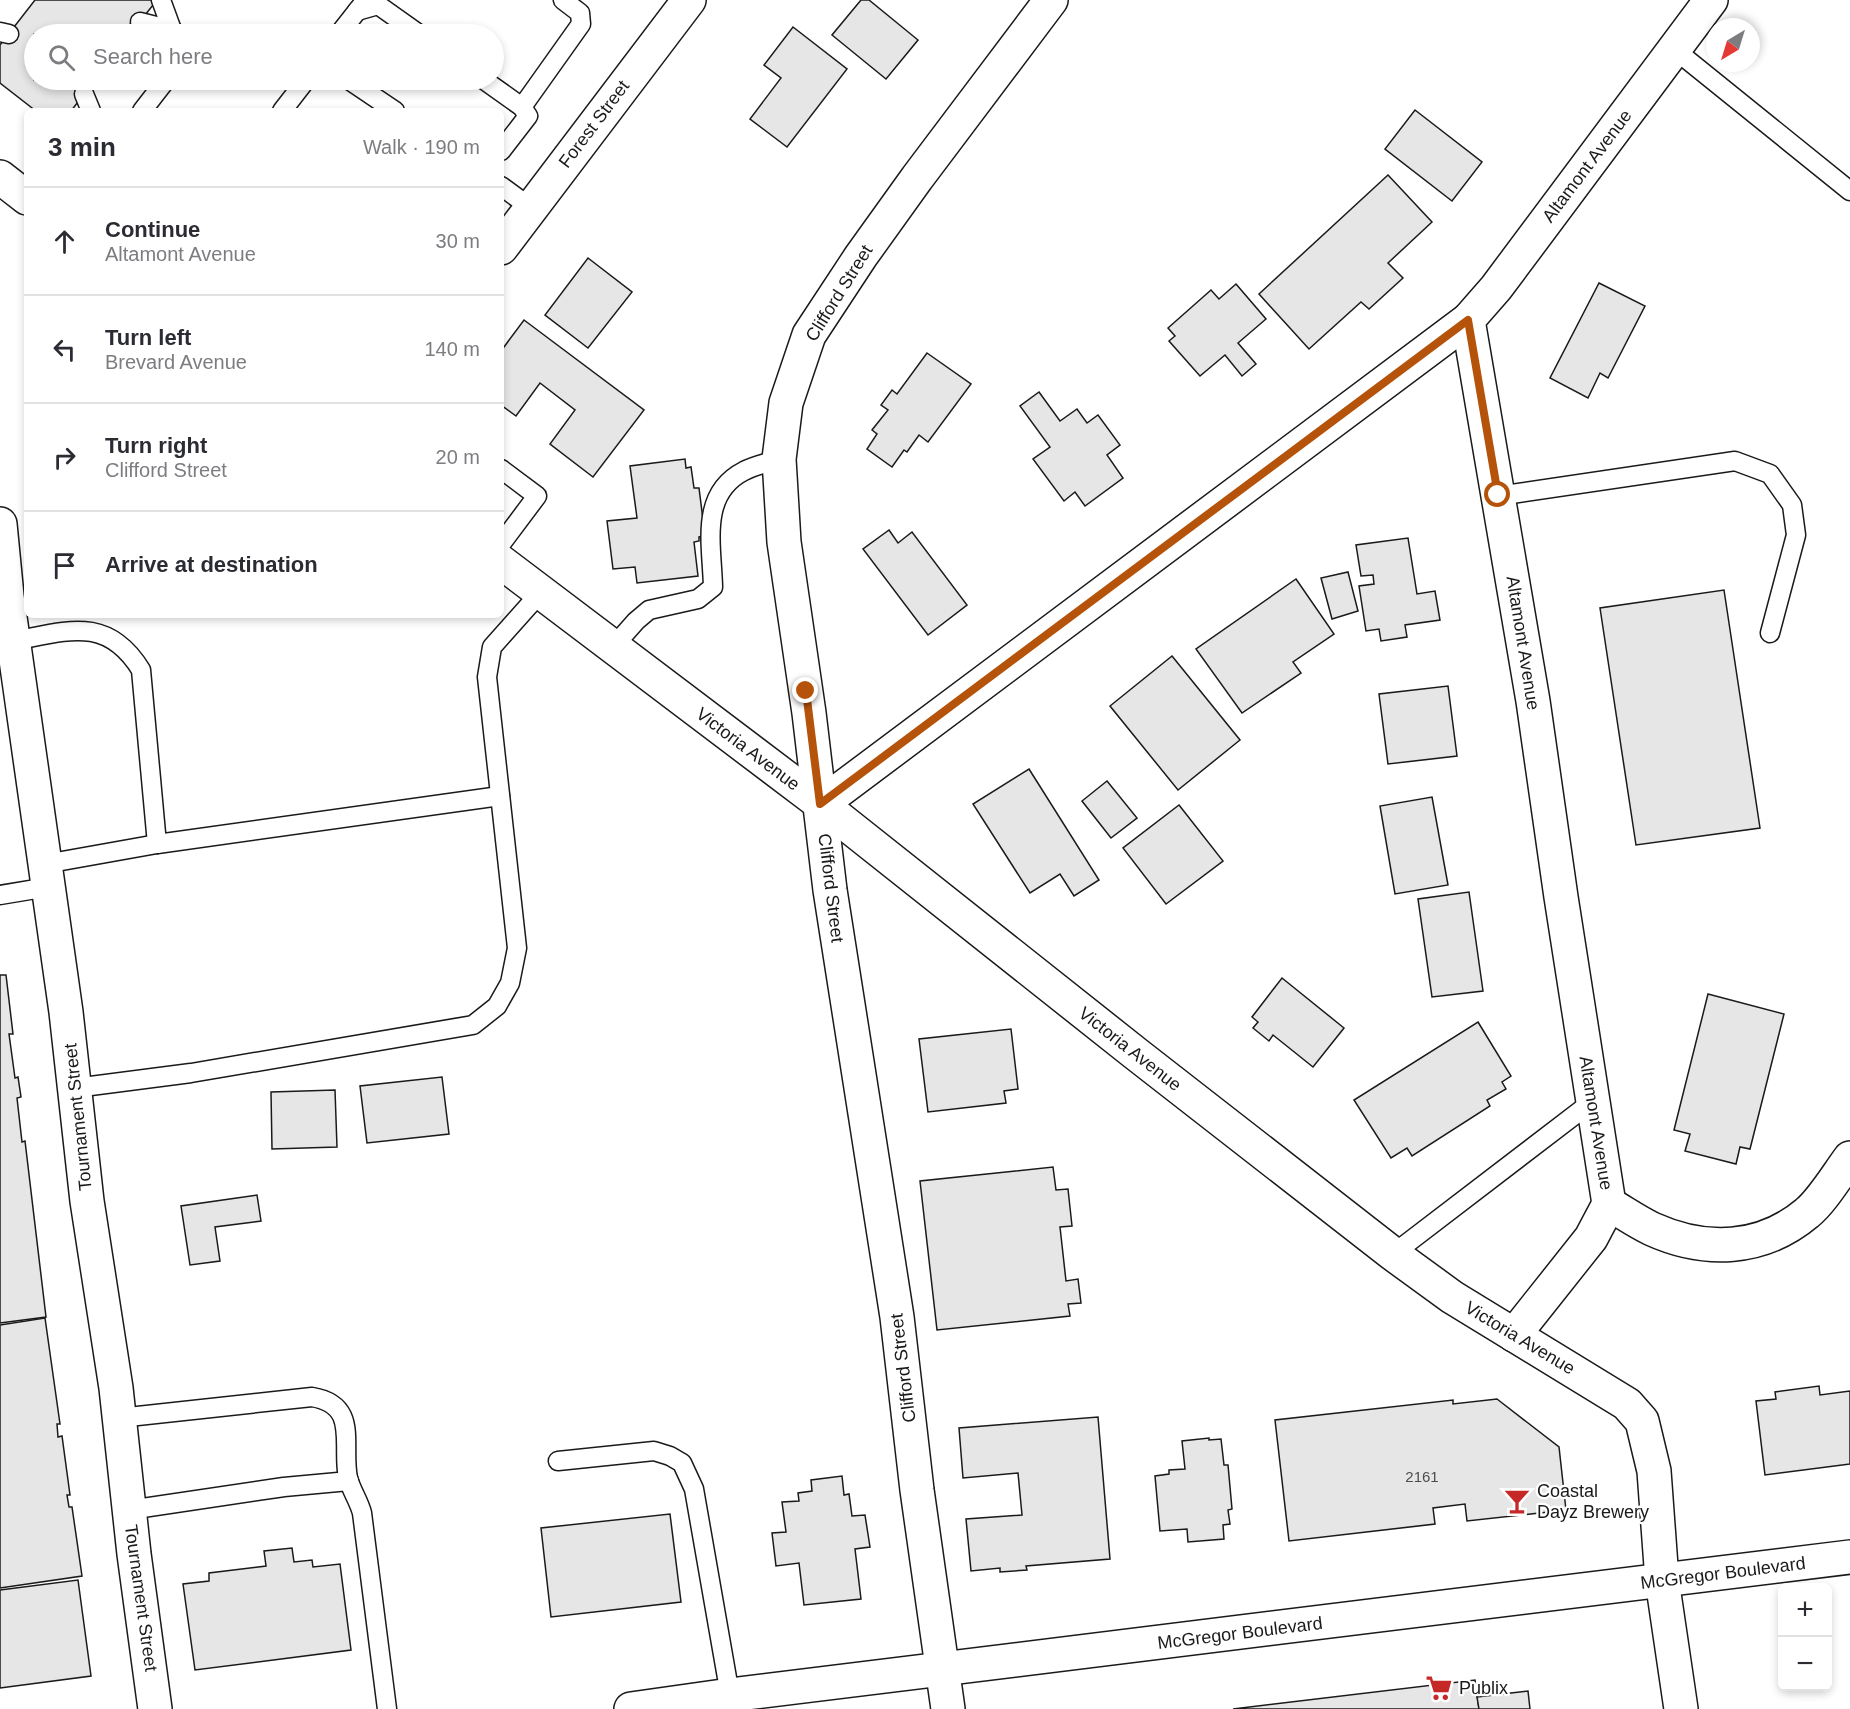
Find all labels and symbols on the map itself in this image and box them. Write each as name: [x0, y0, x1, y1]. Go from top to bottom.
north arrow: [1706, 18, 1760, 72]
street label: Forest Street: [555, 76, 633, 172]
street label: Altamont Avenue: [1538, 106, 1636, 226]
street label: Clifford Street: [801, 241, 877, 345]
route start: [1484, 481, 1510, 507]
street label: Altamont Avenue: [1503, 574, 1543, 712]
route end: [792, 677, 818, 703]
street label: Victoria Avenue: [692, 704, 804, 794]
street label: Clifford Street: [814, 832, 848, 944]
street label: Victoria Avenue: [1075, 1003, 1185, 1095]
street label: Tournament Street: [60, 1042, 96, 1192]
street label: Altamont Avenue: [1576, 1054, 1616, 1192]
street label: Victoria Avenue: [1462, 1297, 1578, 1379]
street label: Clifford Street: [886, 1312, 920, 1424]
house number: 2161: [1405, 1468, 1439, 1485]
place label: Coastal Dayz Brewery: [1537, 1481, 1649, 1522]
bar icon: Coastal Dayz Brewery: [1502, 1486, 1532, 1516]
street label: Tournament Street: [121, 1523, 161, 1673]
street label: McGregor Boulevard: [1639, 1553, 1807, 1593]
street label: McGregor Boulevard: [1156, 1613, 1324, 1653]
supermarket icon: Publix: [1424, 1673, 1454, 1703]
place label: Publix: [1459, 1678, 1508, 1698]

